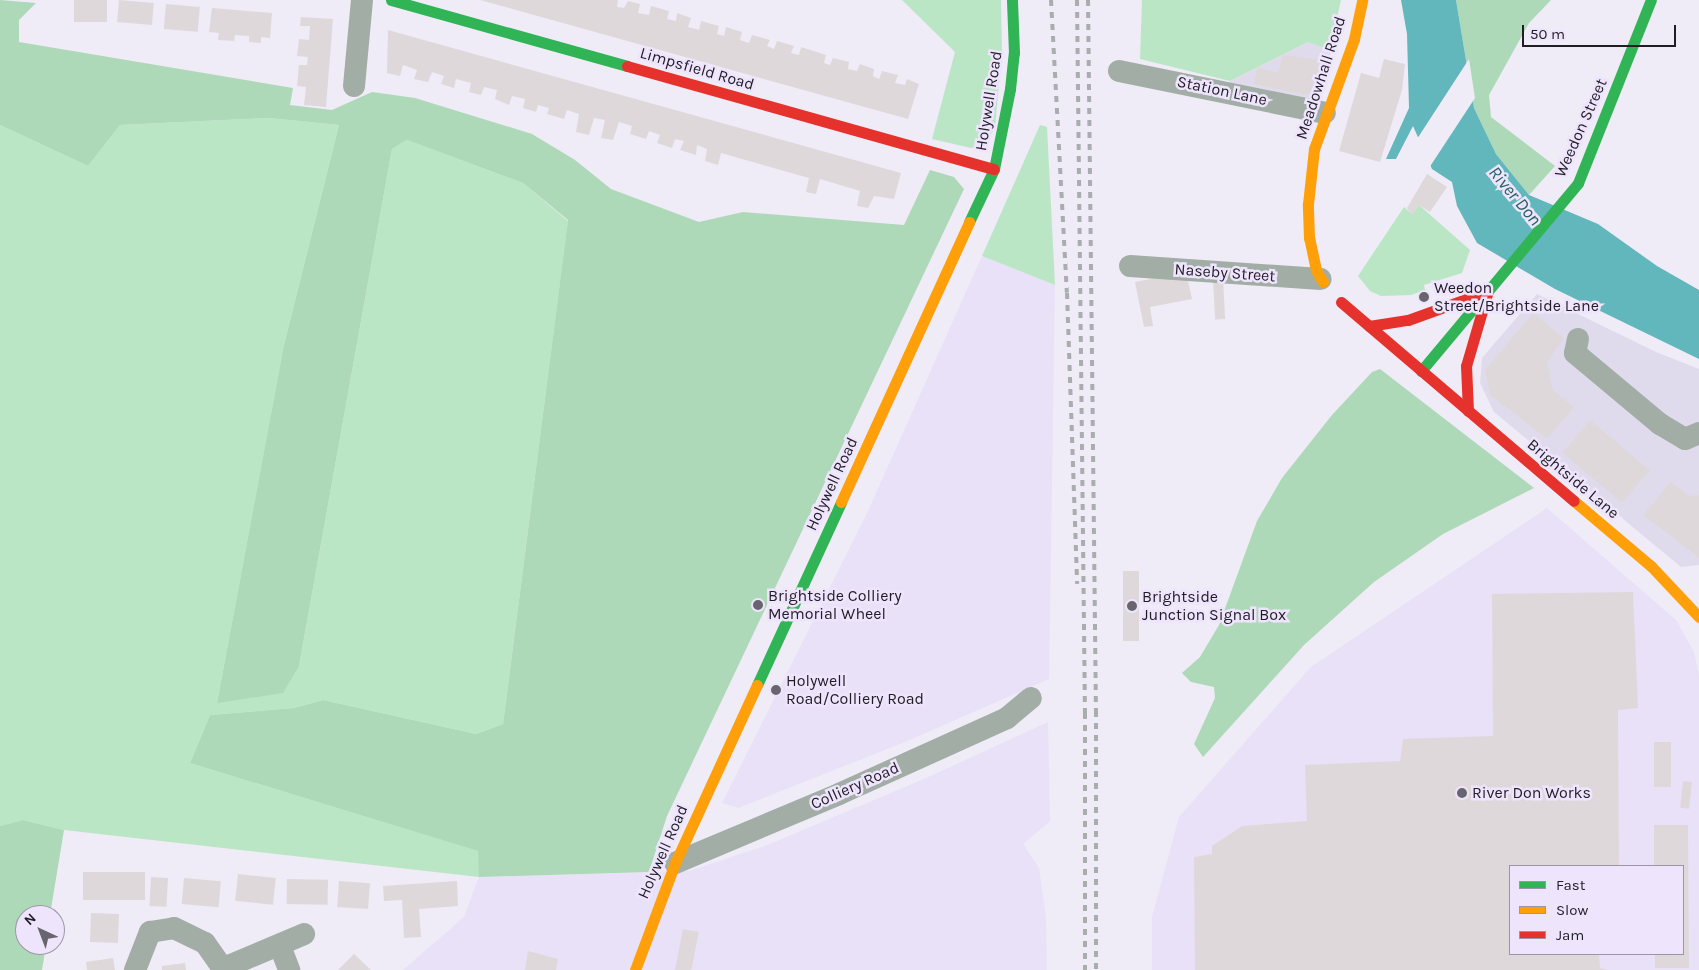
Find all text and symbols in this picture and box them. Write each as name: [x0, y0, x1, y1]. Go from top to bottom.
street label: Meadowhall Road: [1292, 14, 1350, 142]
scale bar: [1524, 15, 1678, 47]
text: 50 m: [1530, 25, 1565, 43]
street label: Limpsfield Road: [638, 44, 756, 94]
street label: Holywell Road: [972, 50, 1006, 152]
street label: Station Lane: [1175, 72, 1269, 110]
street label: Weedon Street: [1551, 76, 1611, 180]
water label: River Don: [1484, 162, 1546, 230]
street label: Naseby Street: [1174, 260, 1276, 286]
place label: Weedon Street/Brightside Lane: [1434, 278, 1599, 316]
marker: Weedon Street/Brightside Lane: [1418, 291, 1430, 303]
street label: Holywell Road: [802, 434, 862, 534]
street label: Brightside Lane: [1523, 435, 1623, 523]
place label: Brightside Colliery Memorial Wheel: [768, 586, 902, 624]
place label: Brightside Junction Signal Box: [1142, 587, 1286, 625]
marker: Brightside Colliery Memorial Wheel: [752, 599, 764, 611]
marker: Brightside Junction Signal Box: [1126, 600, 1138, 612]
place label: Holywell Road/Colliery Road: [786, 671, 924, 709]
marker: Holywell Road/Colliery Road: [770, 684, 782, 696]
street label: Colliery Road: [808, 758, 902, 814]
place label: River Don Works: [1472, 783, 1591, 803]
marker: River Don Works: [1456, 787, 1468, 799]
street label: Holywell Road: [634, 802, 692, 902]
legend: [1509, 865, 1684, 955]
text: Fast: [1556, 876, 1585, 894]
text: Slow: [1556, 901, 1588, 919]
north arrow: [15, 905, 65, 955]
text: N: [21, 910, 40, 929]
text: Jam: [1556, 926, 1584, 944]

